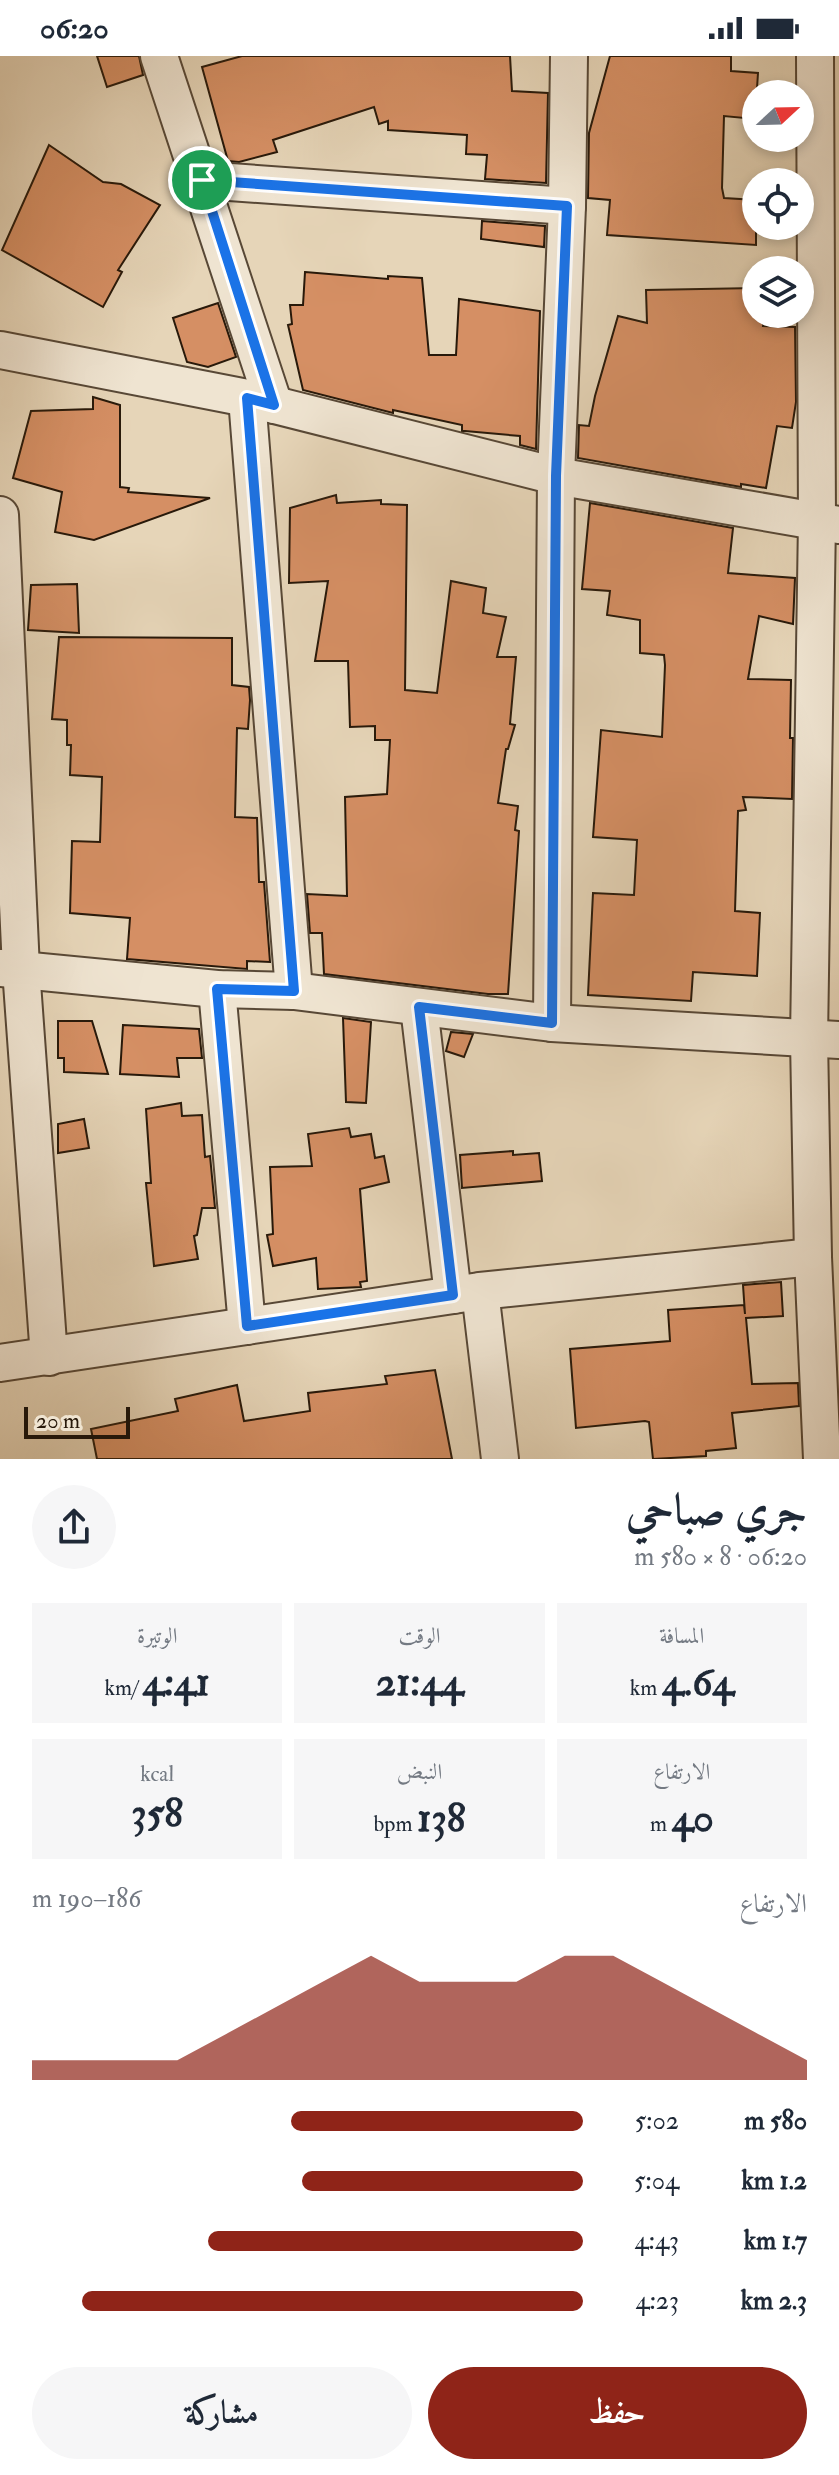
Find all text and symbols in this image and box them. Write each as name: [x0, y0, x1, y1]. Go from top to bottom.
text: 06:20: [40, 10, 109, 47]
north arrow: [742, 80, 814, 152]
map controls: [742, 80, 814, 328]
pin: [168, 146, 236, 214]
icon: arrive: [180, 158, 224, 202]
button: locate: [742, 168, 814, 240]
button: layers: [742, 256, 814, 328]
scale bar: [24, 1403, 130, 1439]
text: 20 m: [36, 1407, 80, 1435]
text: جري صباحي: [626, 1483, 807, 1538]
button: share: [32, 1485, 116, 1569]
text: 06:20 · 8 × 580 m: [634, 1541, 807, 1573]
text: الوتيرة: [137, 1622, 177, 1650]
text: الوقت: [398, 1622, 441, 1650]
text: المسافة: [659, 1622, 704, 1650]
text: 4:41: [142, 1657, 210, 1708]
text: 21:44: [376, 1657, 463, 1708]
text: 4.64: [662, 1657, 734, 1708]
text: /km: [105, 1674, 142, 1702]
text: km: [630, 1674, 662, 1702]
text: النبض: [397, 1758, 442, 1786]
text: الارتفاع: [653, 1758, 710, 1786]
text: kcal: [140, 1760, 174, 1788]
text: 358: [131, 1788, 183, 1839]
text: 138: [417, 1793, 466, 1844]
text: 40: [672, 1793, 714, 1844]
text: bpm: [373, 1810, 417, 1838]
text: m: [650, 1810, 672, 1838]
text: 186–190 m: [32, 1883, 141, 1915]
text: الارتفاع: [740, 1888, 807, 1920]
text: 5:02: [635, 2105, 679, 2137]
text: 580 m: [744, 2105, 807, 2137]
text: 5:04: [634, 2165, 679, 2197]
text: 1.2 km: [741, 2165, 807, 2197]
text: 4:43: [635, 2225, 679, 2257]
text: 1.7 km: [744, 2225, 807, 2257]
text: 4:23: [635, 2285, 679, 2317]
text: 2.3 km: [741, 2285, 807, 2317]
button: مشاركة: [32, 2367, 412, 2459]
button: حفظ: [428, 2367, 807, 2459]

